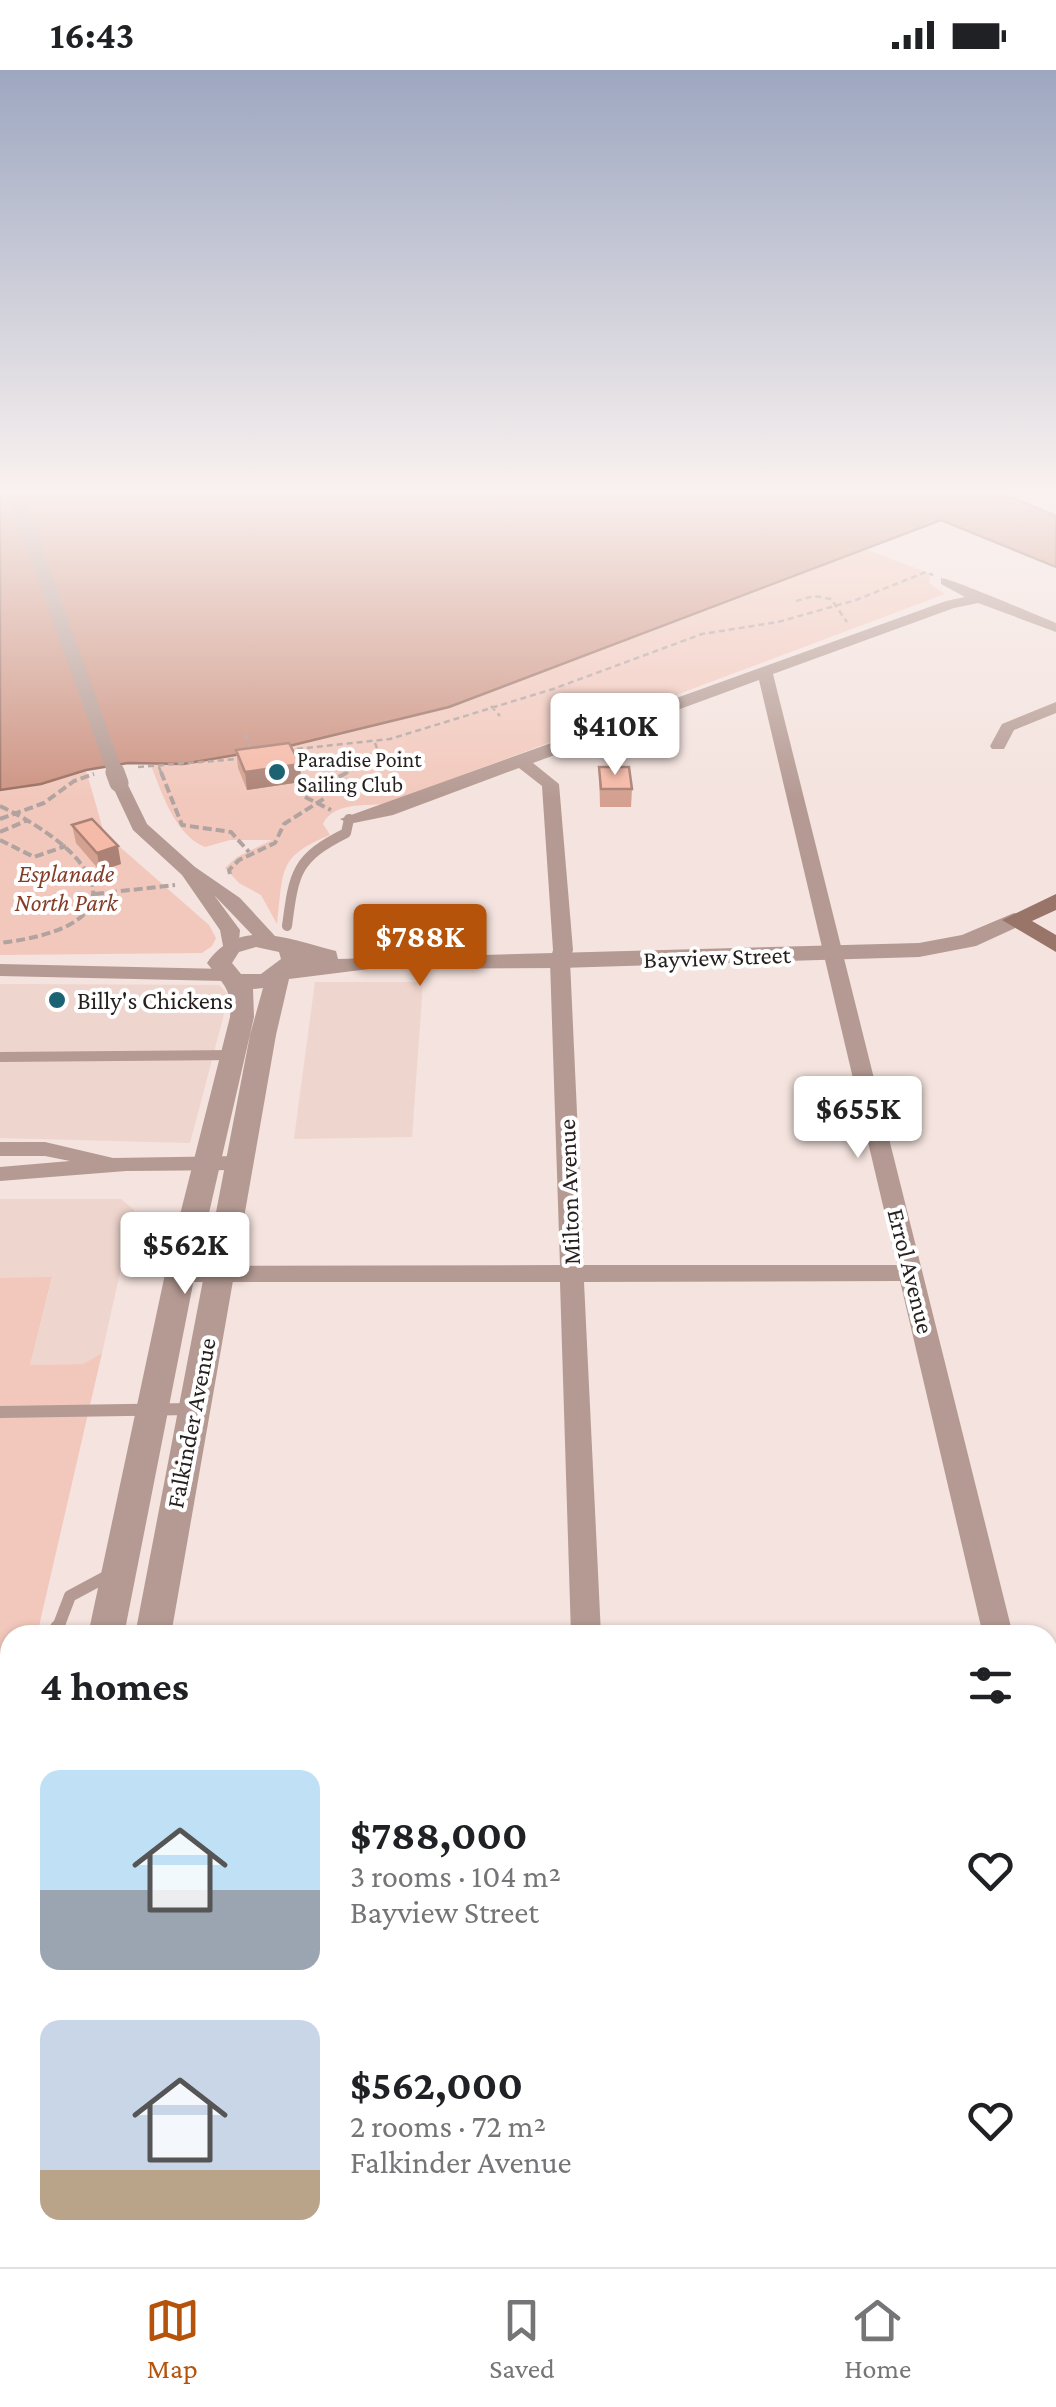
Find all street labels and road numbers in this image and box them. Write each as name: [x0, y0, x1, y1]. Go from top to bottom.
street label: Bayview Street: [643, 941, 792, 974]
street label: Milton Avenue: [553, 1119, 585, 1265]
street label: Errol Avenue: [882, 1206, 940, 1336]
street label: Falkinder Avenue: [161, 1335, 221, 1511]

